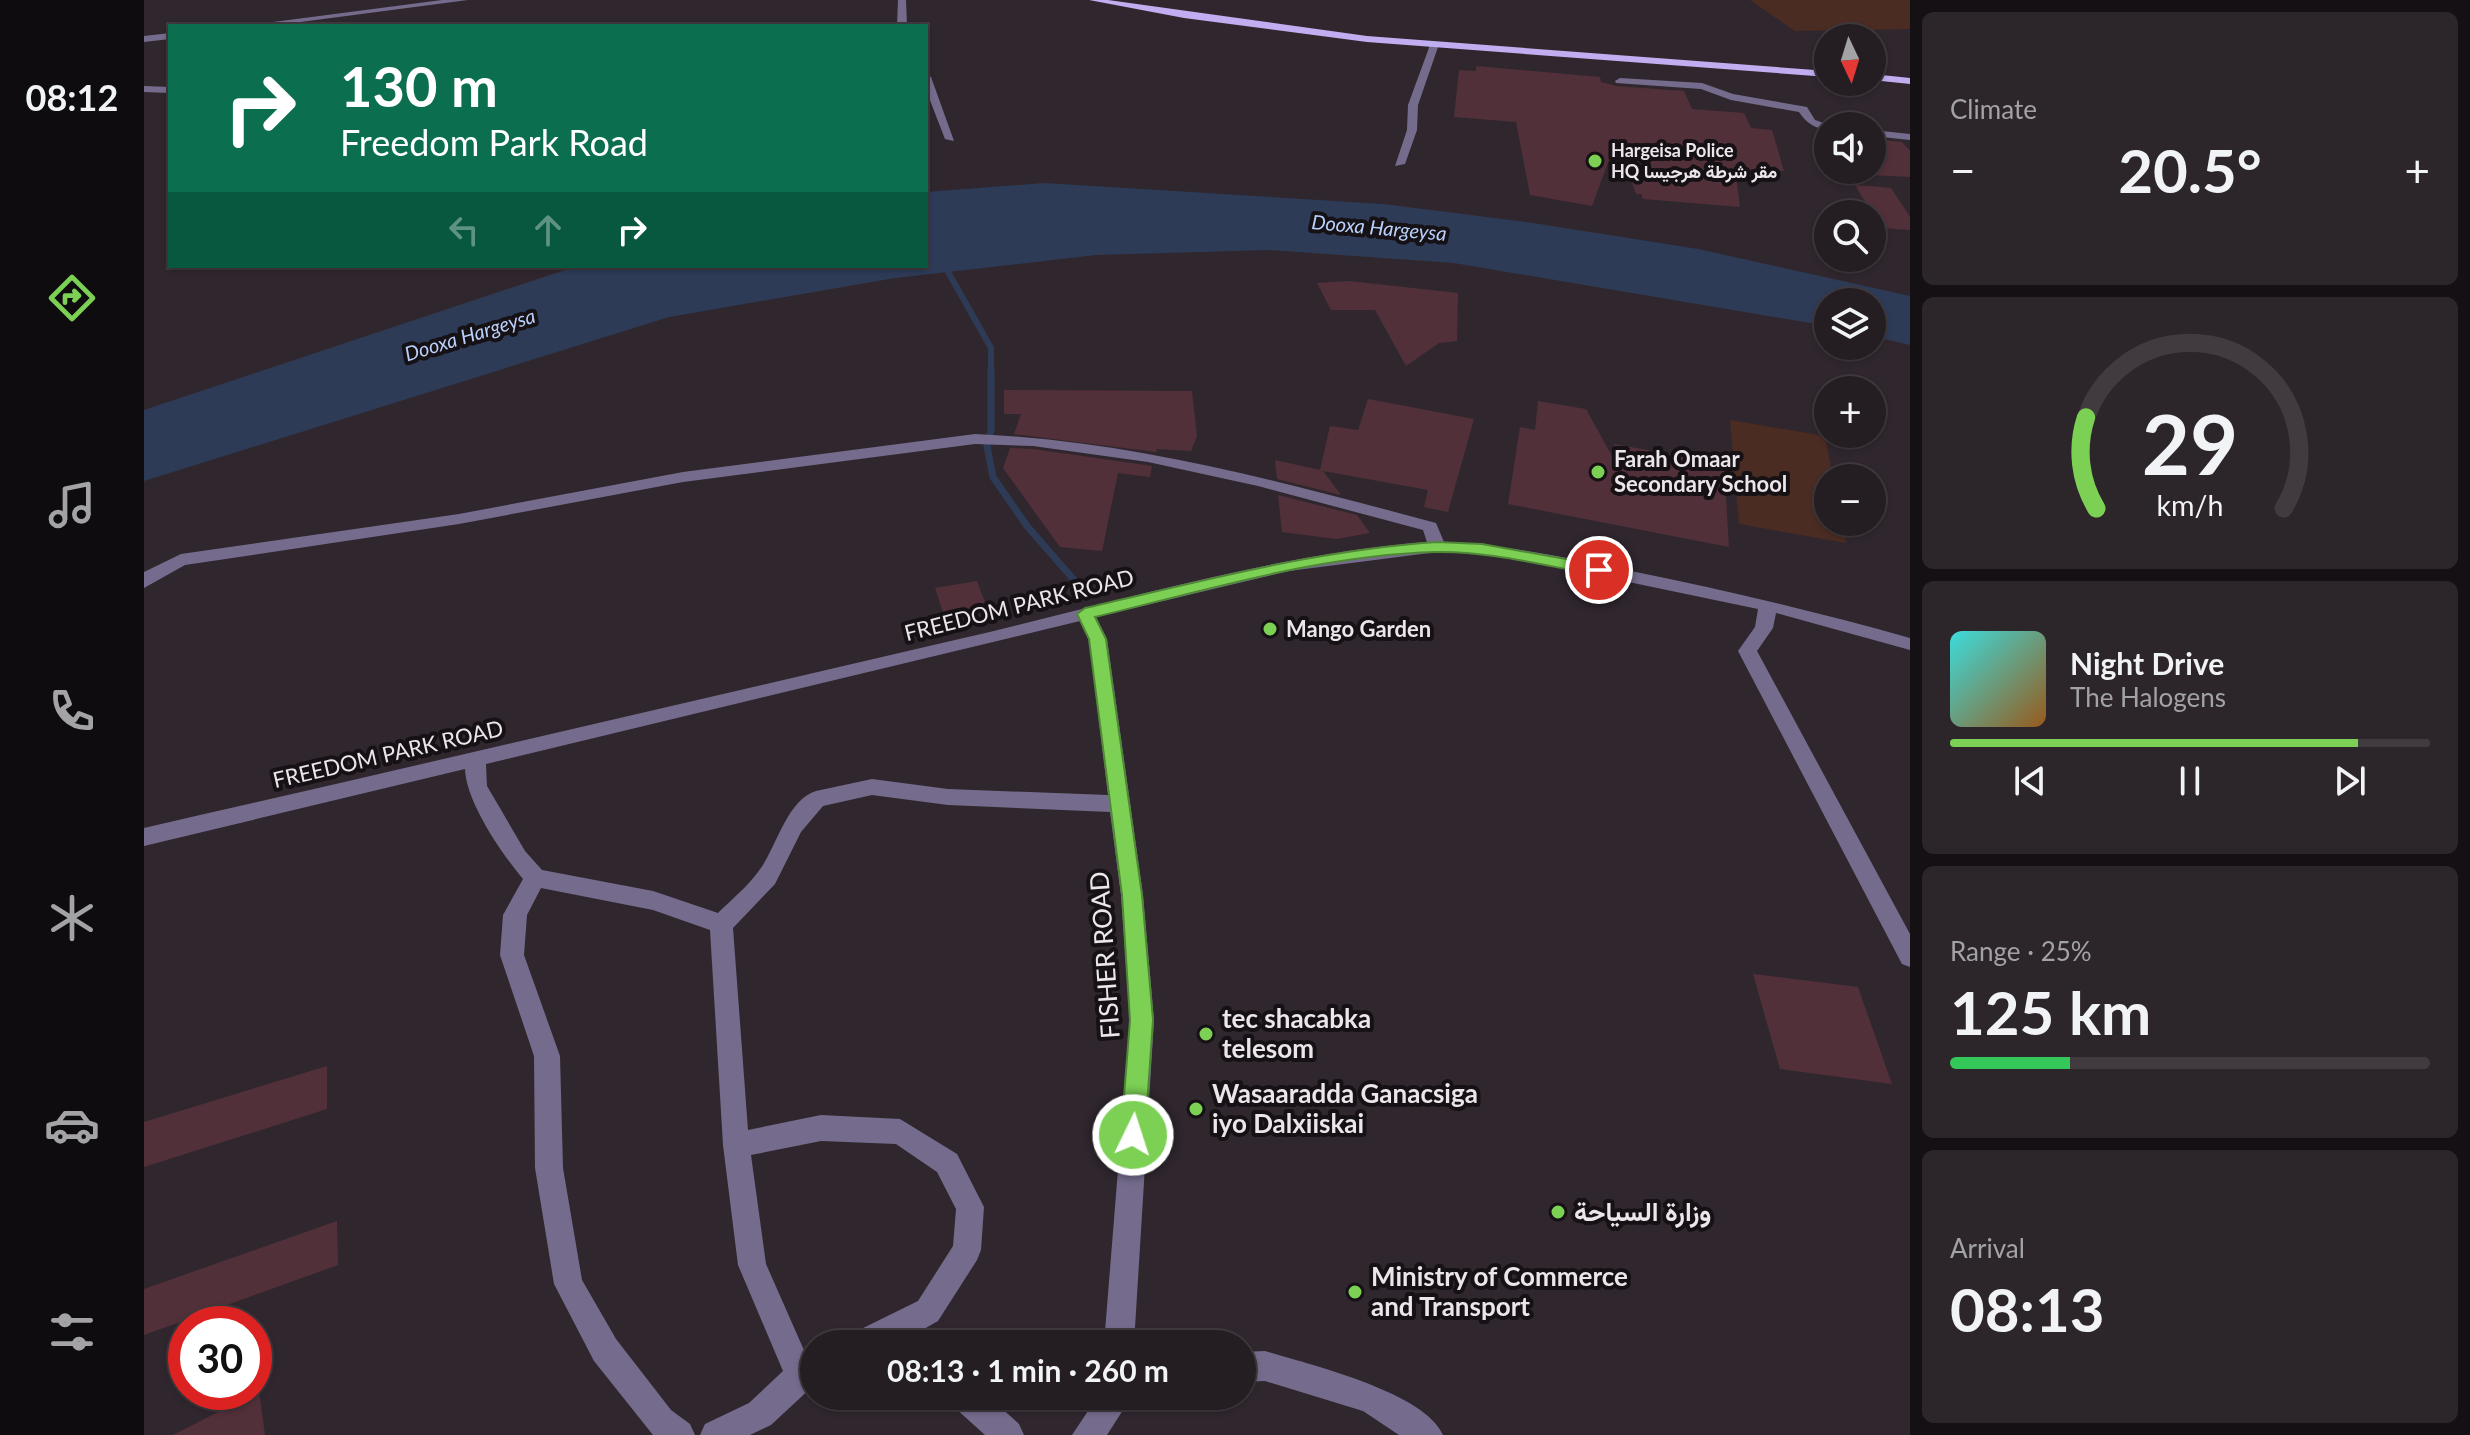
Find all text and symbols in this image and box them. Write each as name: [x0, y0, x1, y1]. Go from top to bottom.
north arrow: [1814, 24, 1886, 96]
map controls: [1814, 24, 1886, 536]
text: 130 m: [340, 52, 498, 119]
icon: right: [208, 56, 312, 160]
text: 08:12: [26, 75, 118, 119]
text: Climate: [1950, 93, 2037, 125]
button: sound: [1814, 112, 1886, 184]
text: Freedom Park Road: [340, 120, 648, 164]
text: 20.5°: [2118, 134, 2262, 206]
place label: Hargeisa Police HQ مقر شرطة هرجيسا: [1611, 139, 1778, 183]
text: −: [1950, 144, 1976, 196]
text: +: [2404, 144, 2430, 196]
marker: Hargeisa Police HQ مقر شرطة هرجيسا: [1586, 152, 1604, 170]
button: search: [1814, 200, 1886, 272]
icon: left: [442, 208, 486, 252]
icon: ahead: [526, 208, 570, 252]
icon: right: [610, 208, 654, 252]
water label: Dooxa Hargeysa: [1311, 209, 1448, 245]
icon: directions: [44, 270, 100, 326]
button: layers: [1814, 288, 1886, 360]
water label: Dooxa Hargeysa: [401, 303, 538, 365]
button: +: [1814, 376, 1886, 448]
text: 29: [2142, 392, 2238, 492]
place label: Farah Omaar Secondary School: [1614, 445, 1787, 497]
marker: Farah Omaar Secondary School: [1589, 463, 1607, 481]
button: −: [1814, 464, 1886, 536]
icon: music: [44, 477, 100, 533]
text: km/h: [2157, 488, 2223, 522]
pin: [1565, 536, 1633, 604]
icon: arrive: [1577, 548, 1621, 592]
street label: FREEDOM PARK ROAD: [901, 563, 1136, 646]
place label: Mango Garden: [1286, 615, 1431, 642]
marker: Mango Garden: [1261, 620, 1279, 638]
text: Night Drive: [2070, 645, 2224, 681]
text: The Halogens: [2070, 681, 2226, 713]
icon: phone: [44, 683, 100, 739]
street label: FREEDOM PARK ROAD: [270, 714, 506, 793]
icon: previous: [2008, 759, 2052, 803]
icon: pause: [2168, 759, 2212, 803]
icon: next: [2328, 759, 2372, 803]
street label: FISHER ROAD: [1082, 870, 1126, 1040]
icon: climate: [44, 890, 100, 946]
text: Range · 25%: [1950, 935, 2092, 967]
text: 125 km: [1950, 976, 2151, 1048]
place label: tec shacabka telesom: [1222, 1002, 1371, 1064]
marker: tec shacabka telesom: [1197, 1025, 1215, 1043]
place label: Wasaaradda Ganacsiga iyo Dalxiiskai: [1212, 1077, 1478, 1139]
position arrow: [1091, 1093, 1175, 1177]
icon: car: [44, 1097, 100, 1153]
marker: Wasaaradda Ganacsiga iyo Dalxiiskai: [1187, 1100, 1205, 1118]
place label: وزارة السياحة: [1574, 1195, 1711, 1228]
marker: وزارة السياحة: [1549, 1203, 1567, 1221]
text: Arrival: [1950, 1232, 2025, 1264]
place label: Ministry of Commerce and Transport: [1371, 1260, 1628, 1322]
text: 08:13: [1950, 1273, 2105, 1345]
marker: Ministry of Commerce and Transport: [1346, 1283, 1364, 1301]
icon: filters: [44, 1304, 100, 1360]
speed limit sign: 30: [168, 1306, 272, 1410]
text: 08:13 · 1 min · 260 m: [887, 1352, 1169, 1388]

